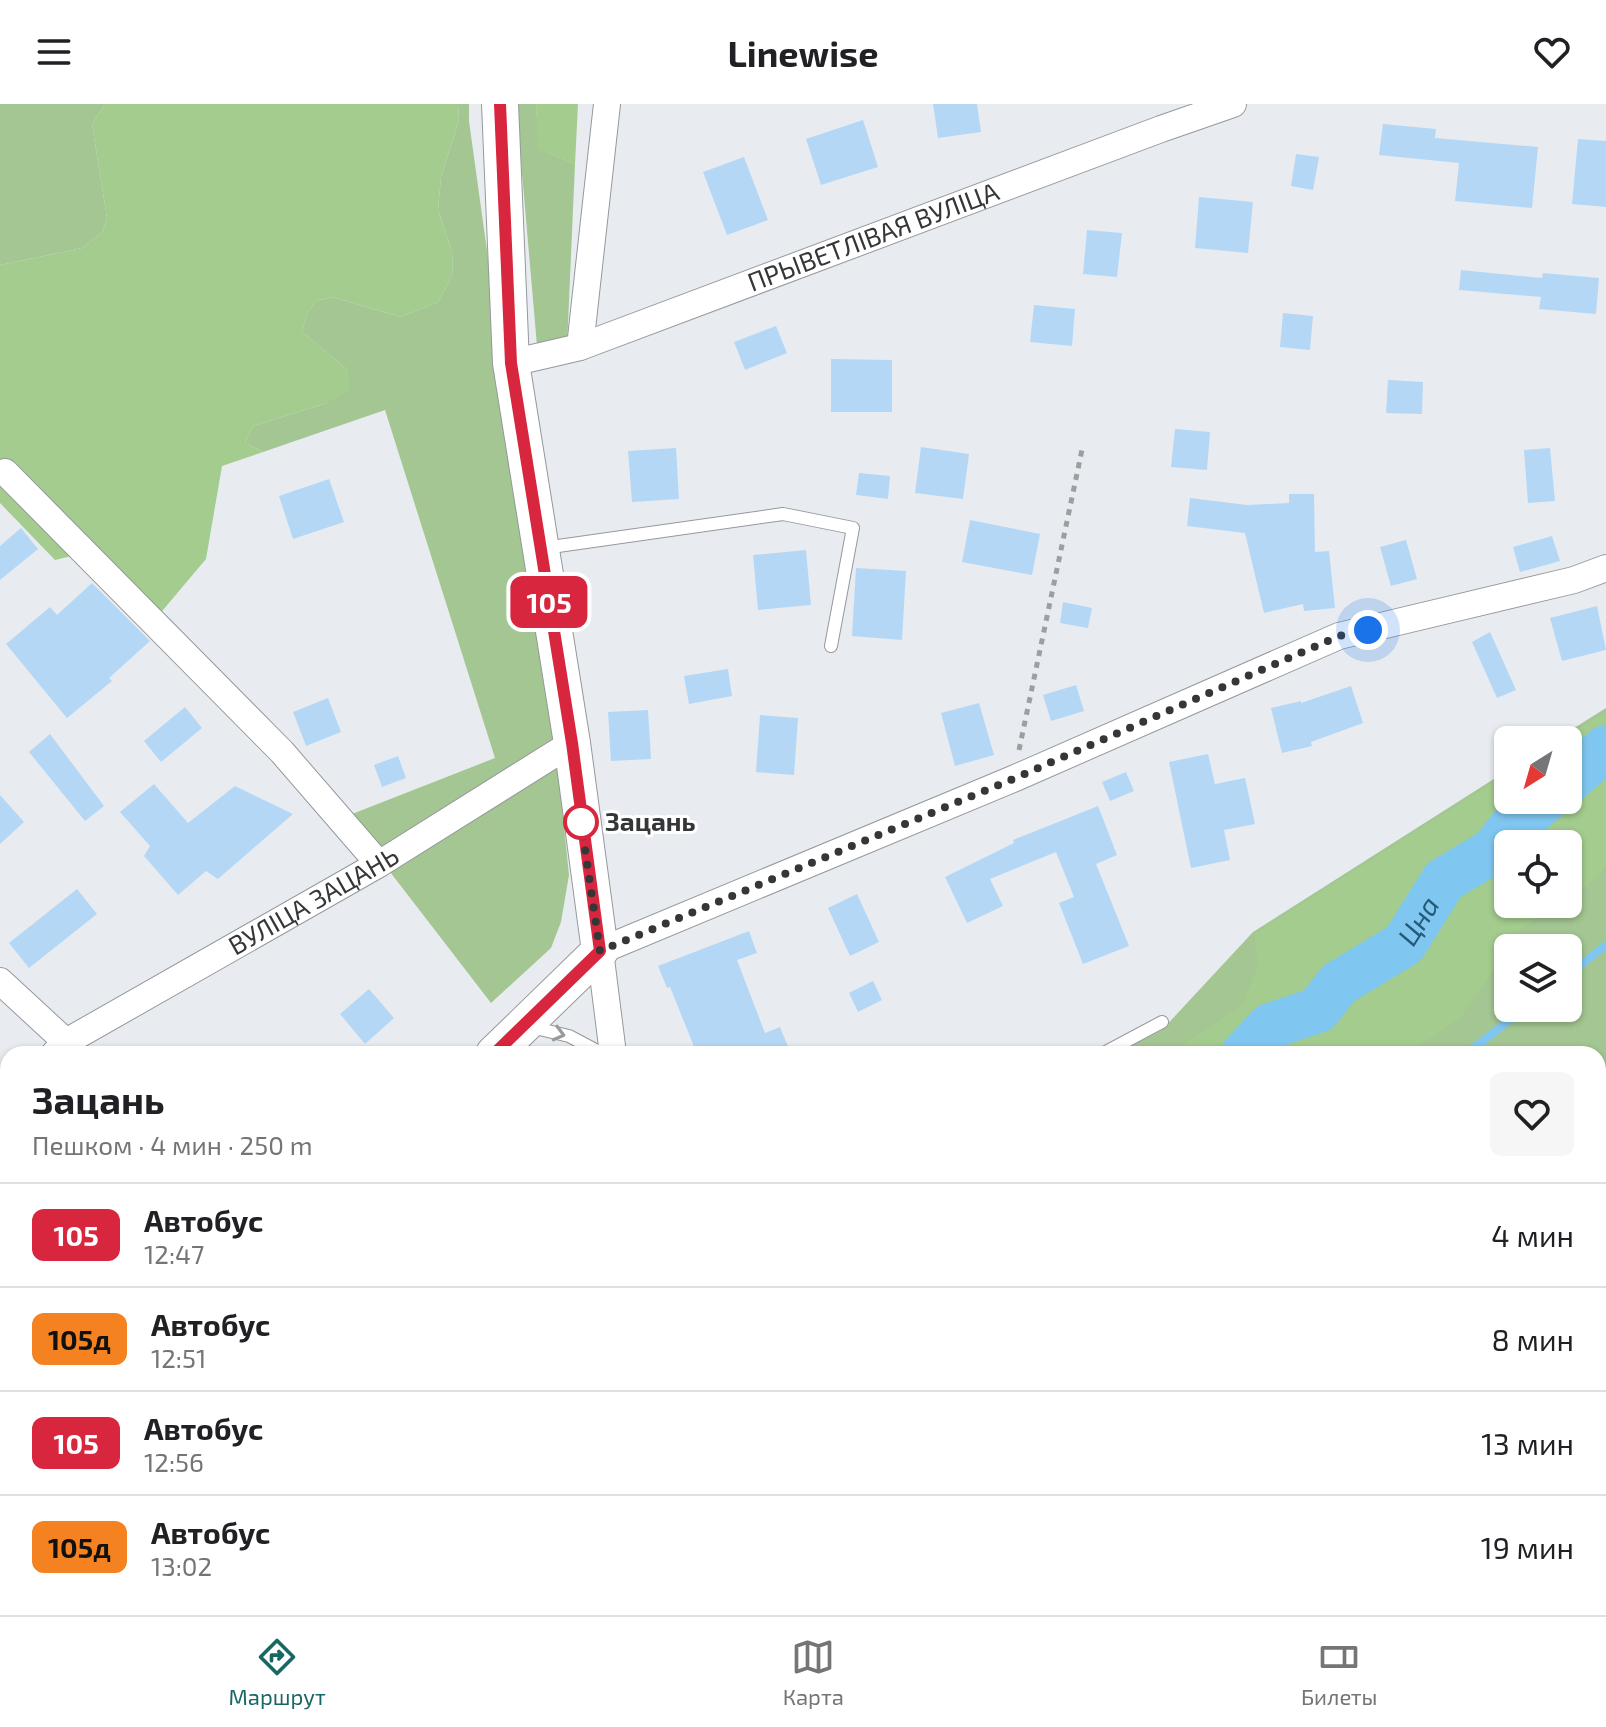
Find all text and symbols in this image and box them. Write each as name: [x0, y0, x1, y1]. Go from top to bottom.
icon: menu: [32, 30, 76, 74]
icon: heart: [1530, 30, 1574, 74]
text: Linewise: [727, 31, 879, 74]
street label: ПРЫВЕТЛІВАЯ ВУЛІЦА: [743, 174, 1003, 297]
line badge: 105: [503, 576, 595, 628]
text: 105: [526, 585, 572, 619]
your location: [1348, 610, 1388, 650]
north arrow: [1494, 726, 1582, 814]
map controls: [1494, 726, 1582, 1022]
marker: Зацань: [564, 805, 598, 839]
place label: Зацань: [605, 805, 696, 836]
button: locate: [1494, 830, 1582, 918]
street label: ВУЛІЦА ЗАЦАНЬ: [222, 839, 404, 960]
water label: Цна: [1389, 889, 1446, 951]
button: layers: [1494, 934, 1582, 1022]
one-way arrow: [552, 1025, 566, 1041]
button: heart: [1490, 1072, 1574, 1156]
text: Зацань: [32, 1076, 164, 1122]
text: Пешком · 4 мин · 250 m: [32, 1129, 312, 1160]
text: Автобус: [144, 1202, 263, 1238]
text: 4 мин: [1491, 1217, 1574, 1253]
text: 105: [53, 1218, 99, 1252]
text: 12:47: [144, 1238, 204, 1269]
text: Автобус: [151, 1306, 270, 1342]
text: 8 мин: [1492, 1321, 1574, 1357]
text: 105д: [48, 1322, 111, 1356]
text: 12:51: [151, 1342, 206, 1373]
text: Автобус: [144, 1410, 263, 1446]
text: 13 мин: [1481, 1425, 1574, 1461]
text: 105: [53, 1426, 99, 1460]
text: 12:56: [144, 1446, 204, 1477]
text: Автобус: [151, 1514, 270, 1550]
text: 19 мин: [1481, 1529, 1574, 1565]
text: 105д: [48, 1530, 111, 1564]
text: 13:02: [151, 1550, 212, 1581]
tab: Маршрут: [229, 1635, 326, 1709]
tab: Карта: [783, 1635, 844, 1709]
tab: Билеты: [1301, 1635, 1377, 1709]

